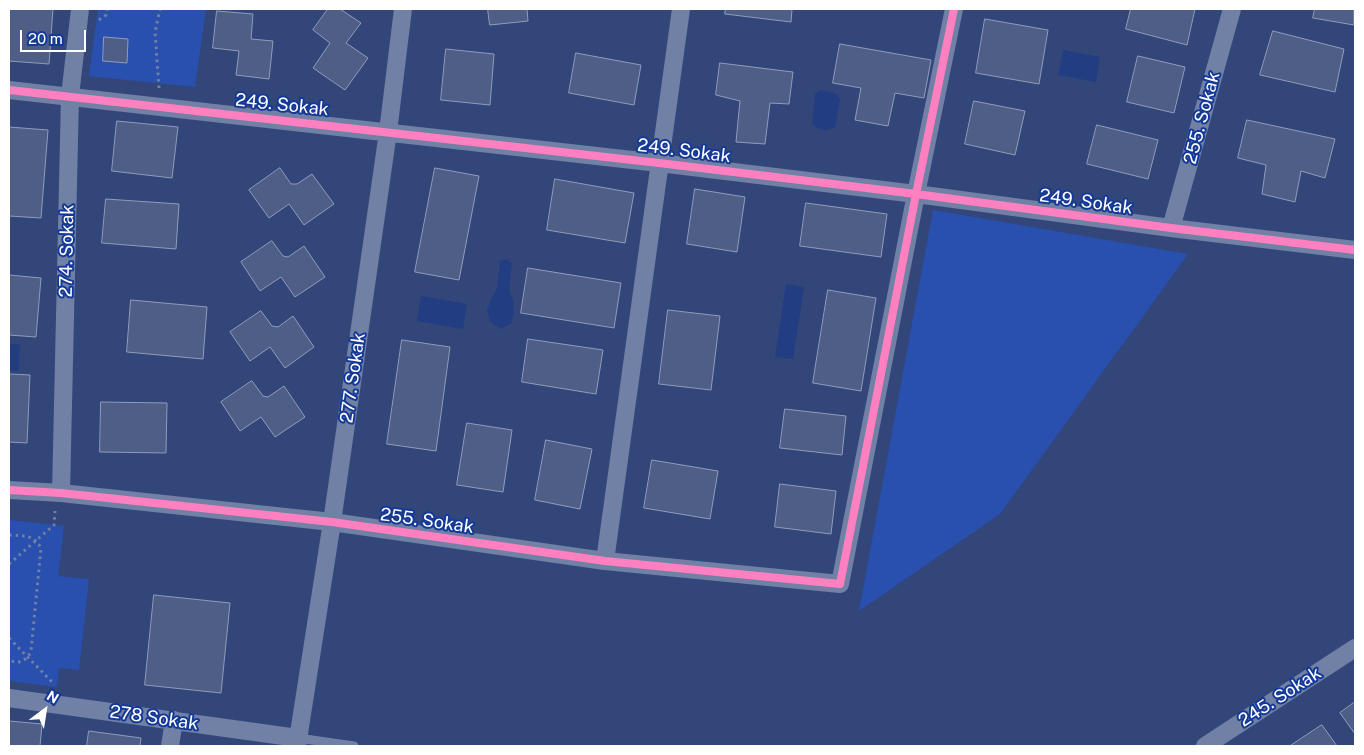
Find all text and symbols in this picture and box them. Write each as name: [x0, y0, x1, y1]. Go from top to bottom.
scale bar: [22, 20, 89, 52]
text: 20 m: [28, 30, 63, 47]
street label: 255. Sokak: [1179, 70, 1225, 166]
street label: 249. Sokak: [234, 89, 330, 121]
street label: 249. Sokak: [636, 135, 732, 167]
street label: 249. Sokak: [1038, 185, 1134, 219]
street label: 274. Sokak: [55, 204, 79, 298]
street label: 277. Sokak: [336, 331, 370, 425]
street label: 255. Sokak: [379, 504, 475, 538]
street label: 245. Sokak: [1235, 662, 1325, 732]
north arrow: [20, 685, 70, 735]
text: N: [44, 687, 62, 707]
street label: 278 Sokak: [108, 701, 200, 735]

